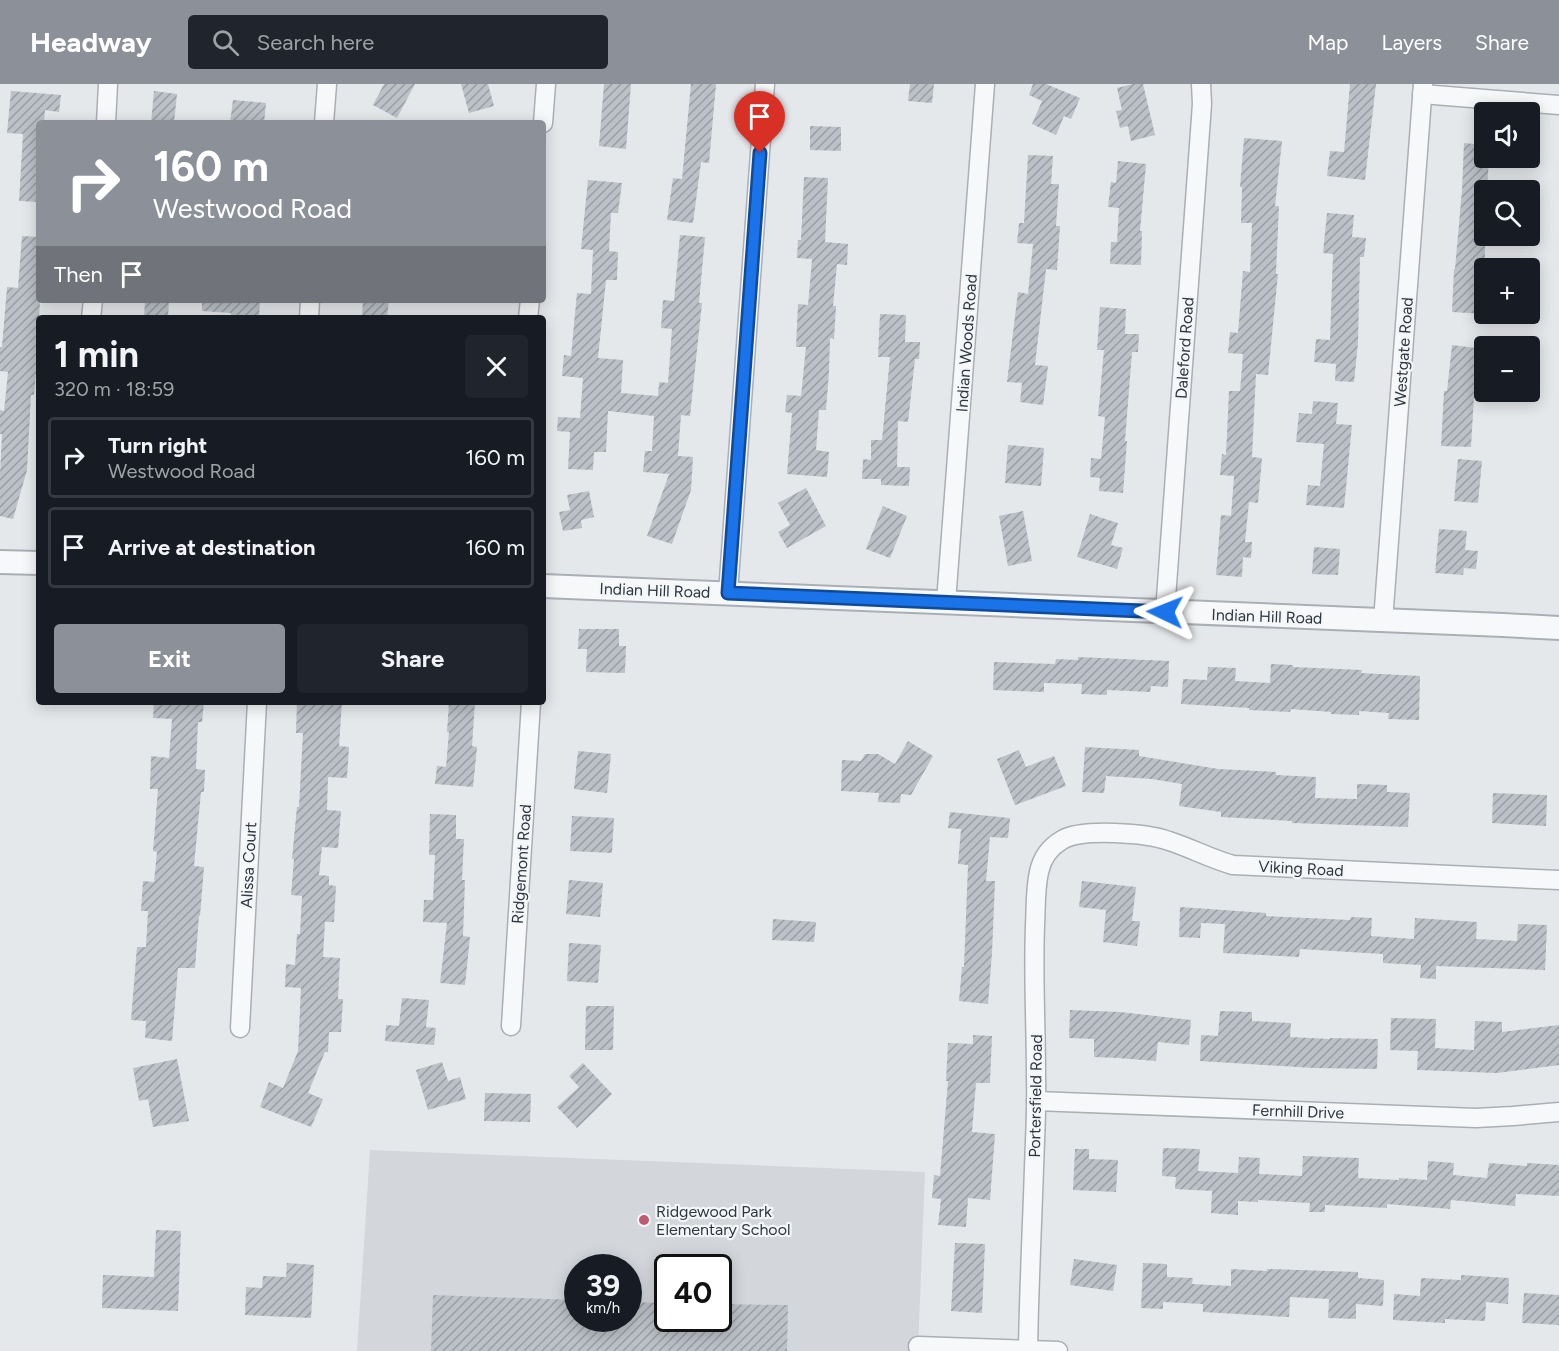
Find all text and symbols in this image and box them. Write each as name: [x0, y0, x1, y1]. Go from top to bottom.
search box: [188, 15, 608, 69]
text: Headway: [30, 25, 152, 59]
icon: search: [209, 26, 242, 59]
text: Search here: [257, 29, 374, 56]
text: Map: [1308, 30, 1348, 55]
text: Layers: [1381, 30, 1442, 55]
text: Share: [1475, 30, 1529, 55]
pin: [734, 91, 785, 153]
icon: arrive: [743, 100, 776, 133]
map controls: [1474, 102, 1540, 402]
button: sound: [1474, 102, 1540, 168]
text: 160 m: [153, 141, 269, 192]
icon: right: [54, 144, 132, 222]
button: search: [1474, 180, 1540, 246]
text: Westwood Road: [153, 192, 352, 225]
icon: arrive: [115, 258, 148, 291]
button: +: [1474, 258, 1540, 324]
text: Then: [54, 261, 103, 288]
street label: Indian Woods Road: [952, 273, 981, 413]
street label: Daleford Road: [1171, 296, 1198, 400]
street label: Westgate Road: [1390, 297, 1417, 408]
text: 1 min: [54, 333, 139, 376]
button: close: [465, 335, 528, 398]
button: −: [1474, 336, 1540, 402]
text: 320 m · 18:59: [54, 377, 174, 401]
text: Turn right: [108, 432, 207, 459]
icon: right: [57, 441, 90, 474]
text: 160 m: [465, 444, 525, 471]
text: Westwood Road: [108, 459, 256, 483]
icon: arrive: [57, 531, 90, 564]
text: Arrive at destination: [108, 534, 316, 561]
text: 160 m: [465, 534, 525, 561]
street label: Indian Hill Road: [599, 579, 711, 602]
position arrow: [1133, 580, 1197, 644]
street label: Indian Hill Road: [1211, 605, 1323, 628]
button: Exit: [54, 624, 285, 693]
button: Share: [297, 624, 528, 693]
street label: Ridgemont Road: [508, 804, 535, 924]
street label: Alissa Court: [237, 821, 260, 909]
street label: Viking Road: [1258, 857, 1344, 880]
street label: Portersfield Road: [1025, 1034, 1046, 1158]
street label: Fernhill Drive: [1252, 1100, 1345, 1123]
place label: Ridgewood Park Elementary School: [656, 1202, 790, 1239]
marker: Ridgewood Park Elementary School: [637, 1213, 651, 1227]
speed limit sign: 40: [654, 1254, 732, 1332]
text: 39: [586, 1267, 620, 1304]
text: km/h: [586, 1299, 620, 1317]

